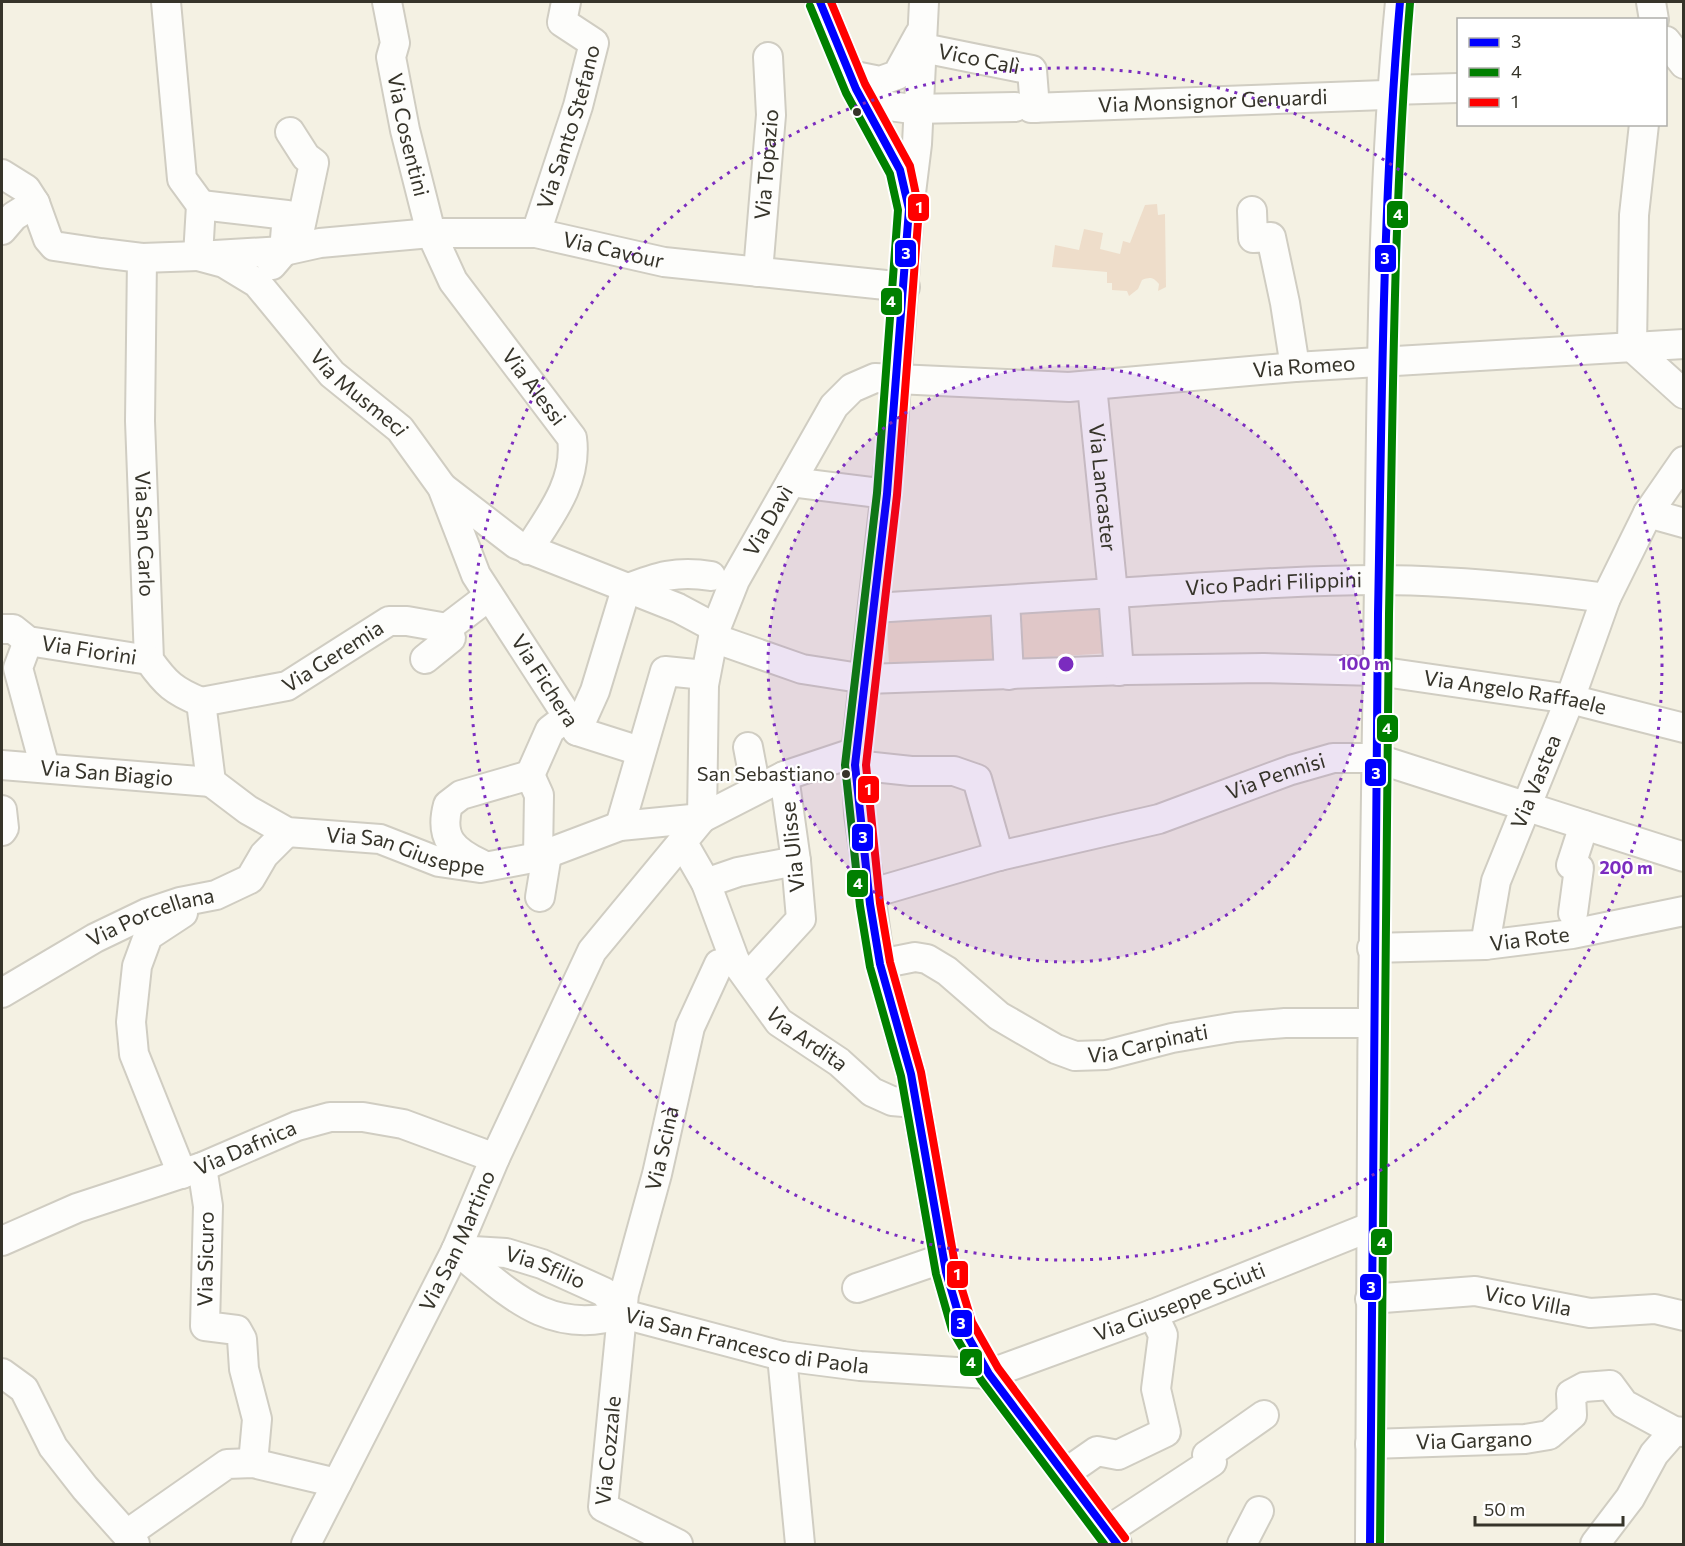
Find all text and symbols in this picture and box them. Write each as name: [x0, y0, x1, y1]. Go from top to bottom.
legend: [1457, 18, 1667, 126]
text: 3: [1511, 30, 1521, 52]
street label: Vico Calì: [936, 37, 1022, 78]
street label: Via Santo Stefano: [531, 42, 604, 212]
text: 4: [1511, 60, 1522, 82]
street label: Via Cosentini: [383, 71, 435, 199]
street label: Via Monsignor Genuardi: [1098, 83, 1328, 117]
text: 1: [1511, 90, 1519, 112]
unlabelled marker: [851, 106, 863, 118]
street label: Via Topazio: [748, 108, 782, 221]
line badge: 1: [907, 193, 930, 222]
text: 1: [915, 197, 923, 216]
line badge: 4: [1386, 200, 1409, 229]
text: 4: [1393, 204, 1403, 223]
street label: Via Cavour: [561, 225, 667, 273]
line badge: 3: [894, 239, 917, 268]
text: 3: [901, 243, 911, 262]
line badge: 3: [1374, 244, 1397, 273]
text: 3: [1380, 248, 1390, 267]
line badge: 4: [880, 287, 903, 316]
text: 4: [886, 291, 896, 310]
street label: Via Musmeci: [306, 343, 415, 440]
street label: Via Alessi: [497, 343, 572, 430]
street label: Via Romeo: [1252, 349, 1356, 382]
street label: Via Lancaster: [1085, 422, 1123, 553]
street label: Via San Carlo: [131, 470, 161, 597]
street label: Via Davì: [737, 481, 797, 560]
street label: Vico Padri Filippini: [1184, 566, 1362, 599]
street label: Via Geremia: [277, 614, 387, 697]
street label: Via Fiorini: [40, 629, 139, 669]
street label: Via Fichera: [507, 629, 585, 731]
text: 100 m: [1338, 652, 1390, 674]
centre of rings: [1056, 654, 1076, 674]
street label: Via Angelo Raffaele: [1422, 664, 1609, 719]
line badge: 4: [1376, 714, 1399, 743]
text: 4: [1382, 718, 1392, 737]
street label: Via Vastea: [1505, 731, 1565, 832]
street label: Via Pennisi: [1222, 747, 1328, 804]
street label: Via San Biagio: [39, 754, 174, 790]
line badge: 3: [1364, 758, 1387, 787]
place label: San Sebastiano: [697, 761, 835, 785]
text: 3: [1371, 763, 1381, 782]
marker: San Sebastiano: [840, 768, 852, 780]
line badge: 1: [857, 775, 880, 804]
text: 1: [864, 779, 872, 798]
street label: Via Ulisse: [774, 801, 809, 894]
street label: Via San Giuseppe: [325, 821, 486, 880]
line badge: 3: [851, 823, 874, 852]
text: 3: [858, 827, 868, 846]
text: 200 m: [1599, 856, 1653, 878]
line badge: 4: [846, 869, 869, 898]
text: 4: [853, 873, 863, 892]
street label: Via Porcellana: [82, 882, 216, 951]
street label: Via Rote: [1488, 920, 1571, 955]
street label: Via Ardita: [761, 1002, 854, 1075]
street label: Via Carpinati: [1087, 1018, 1210, 1067]
street label: Via Scinà: [639, 1104, 683, 1193]
street label: Via Dafnica: [190, 1114, 300, 1180]
street label: Via San Martino: [413, 1166, 499, 1315]
street label: Via Sicuro: [191, 1211, 218, 1307]
line badge: 4: [1370, 1228, 1393, 1256]
text: 4: [1377, 1232, 1387, 1251]
street label: Via Sfilio: [503, 1240, 590, 1293]
street label: Via Giuseppe Sciuti: [1090, 1256, 1268, 1346]
line badge: 1: [946, 1260, 969, 1289]
text: 1: [953, 1264, 961, 1283]
line badge: 3: [1359, 1273, 1382, 1301]
text: 3: [1366, 1277, 1376, 1296]
street label: Vico Villa: [1482, 1279, 1574, 1320]
street label: Via San Francesco di Paola: [622, 1301, 870, 1378]
line badge: 3: [950, 1309, 973, 1338]
text: 3: [956, 1313, 966, 1332]
line badge: 4: [959, 1348, 983, 1377]
text: 4: [966, 1352, 976, 1371]
street label: Via Cozzale: [589, 1395, 625, 1507]
street label: Via Gargano: [1415, 1424, 1534, 1454]
scale bar: [1475, 1489, 1624, 1527]
text: 50 m: [1484, 1498, 1525, 1520]

